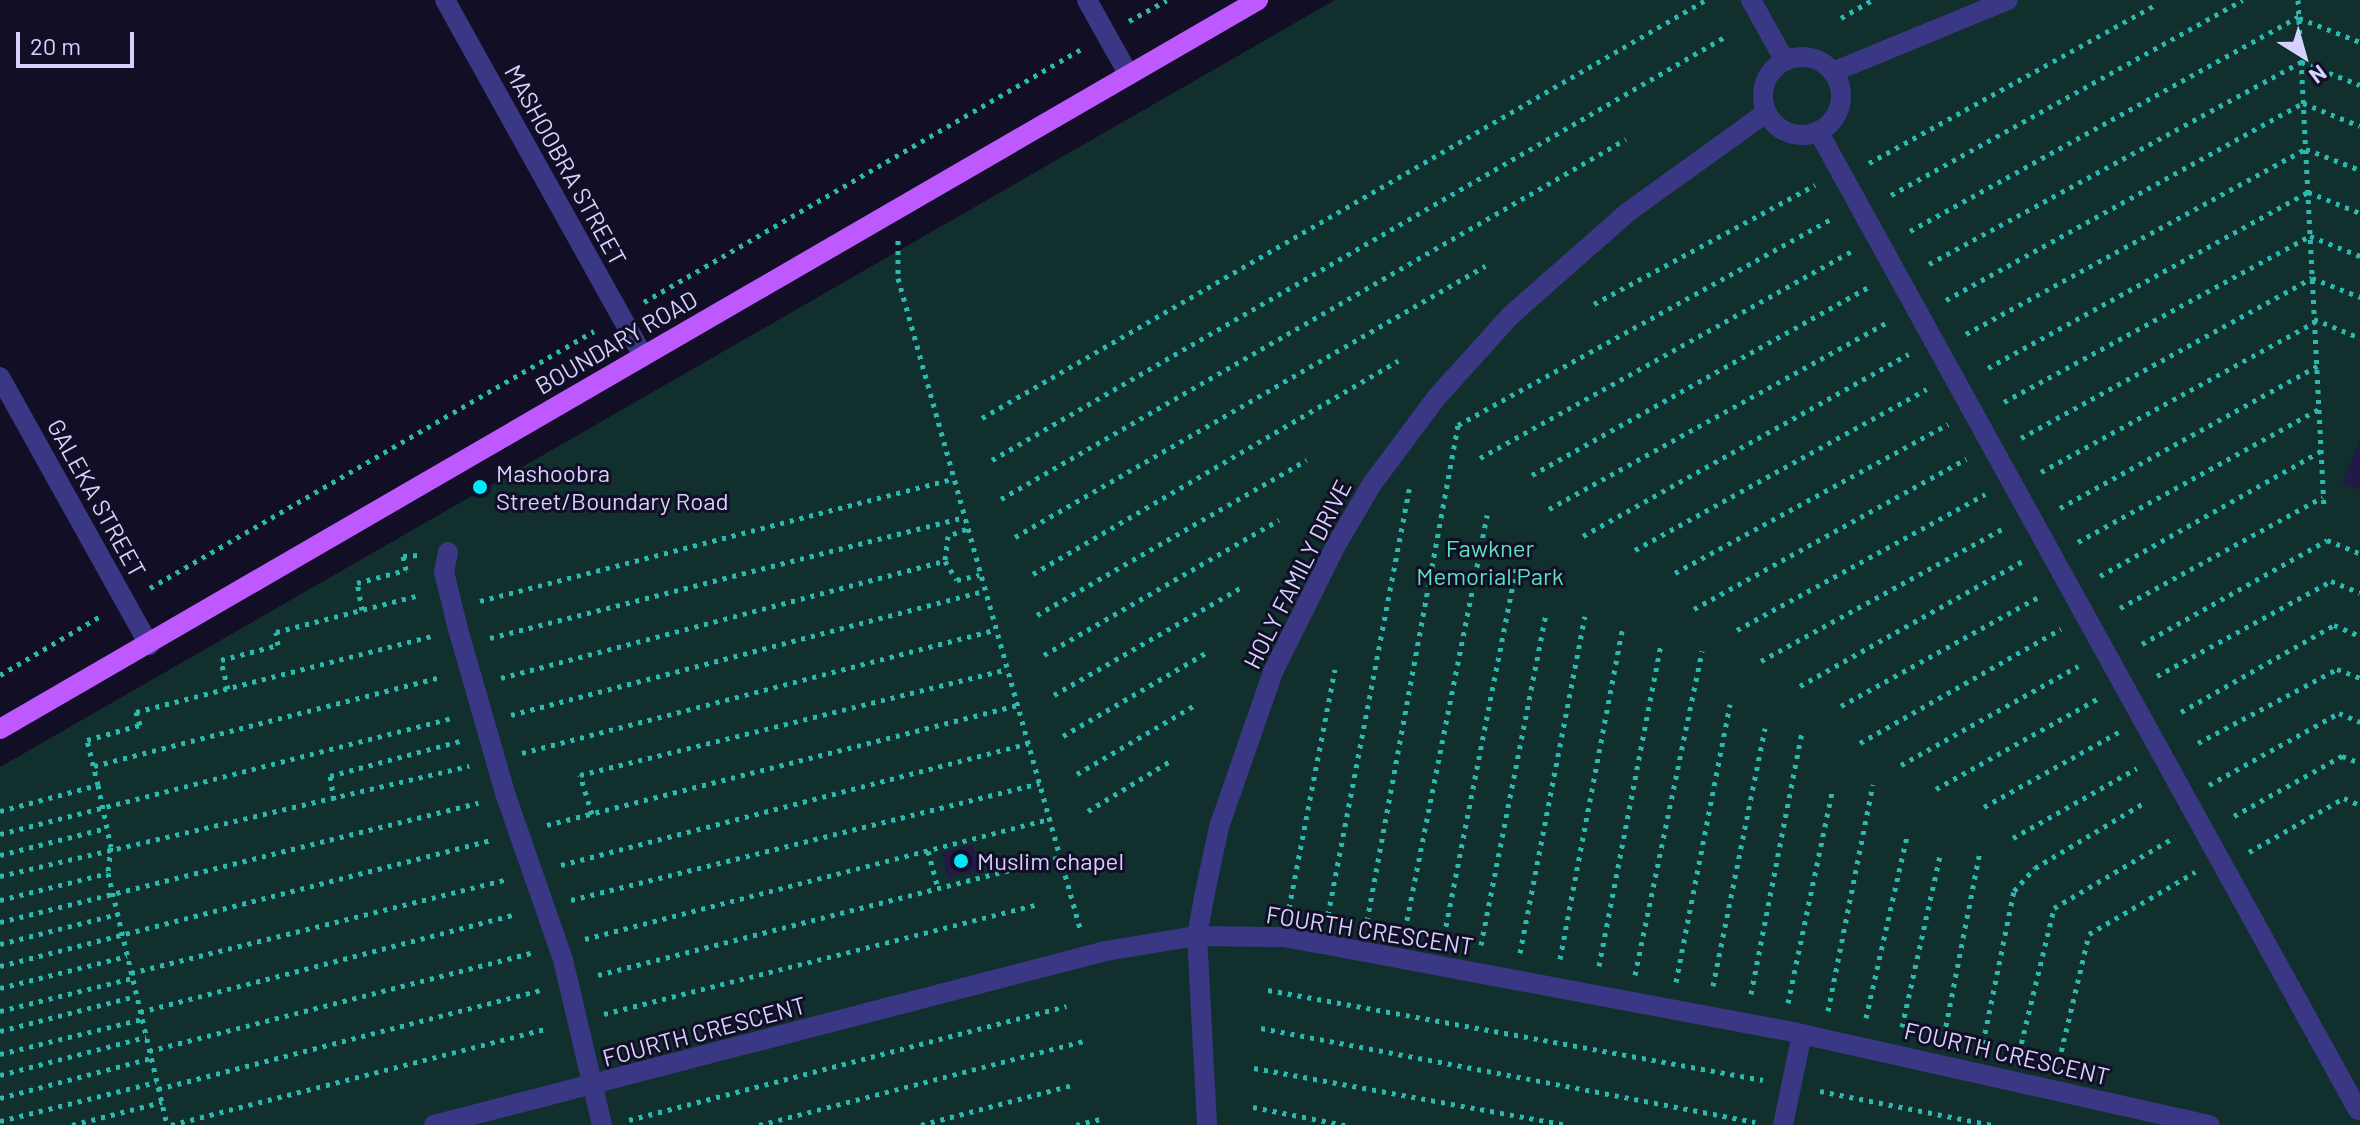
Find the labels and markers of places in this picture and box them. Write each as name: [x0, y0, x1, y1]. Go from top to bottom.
place label: Mashoobra Street/Boundary Road: [496, 459, 729, 515]
marker: Mashoobra Street/Boundary Road: [471, 478, 489, 496]
place label: Muslim chapel: [977, 847, 1124, 875]
marker: Muslim chapel: [952, 852, 970, 870]

